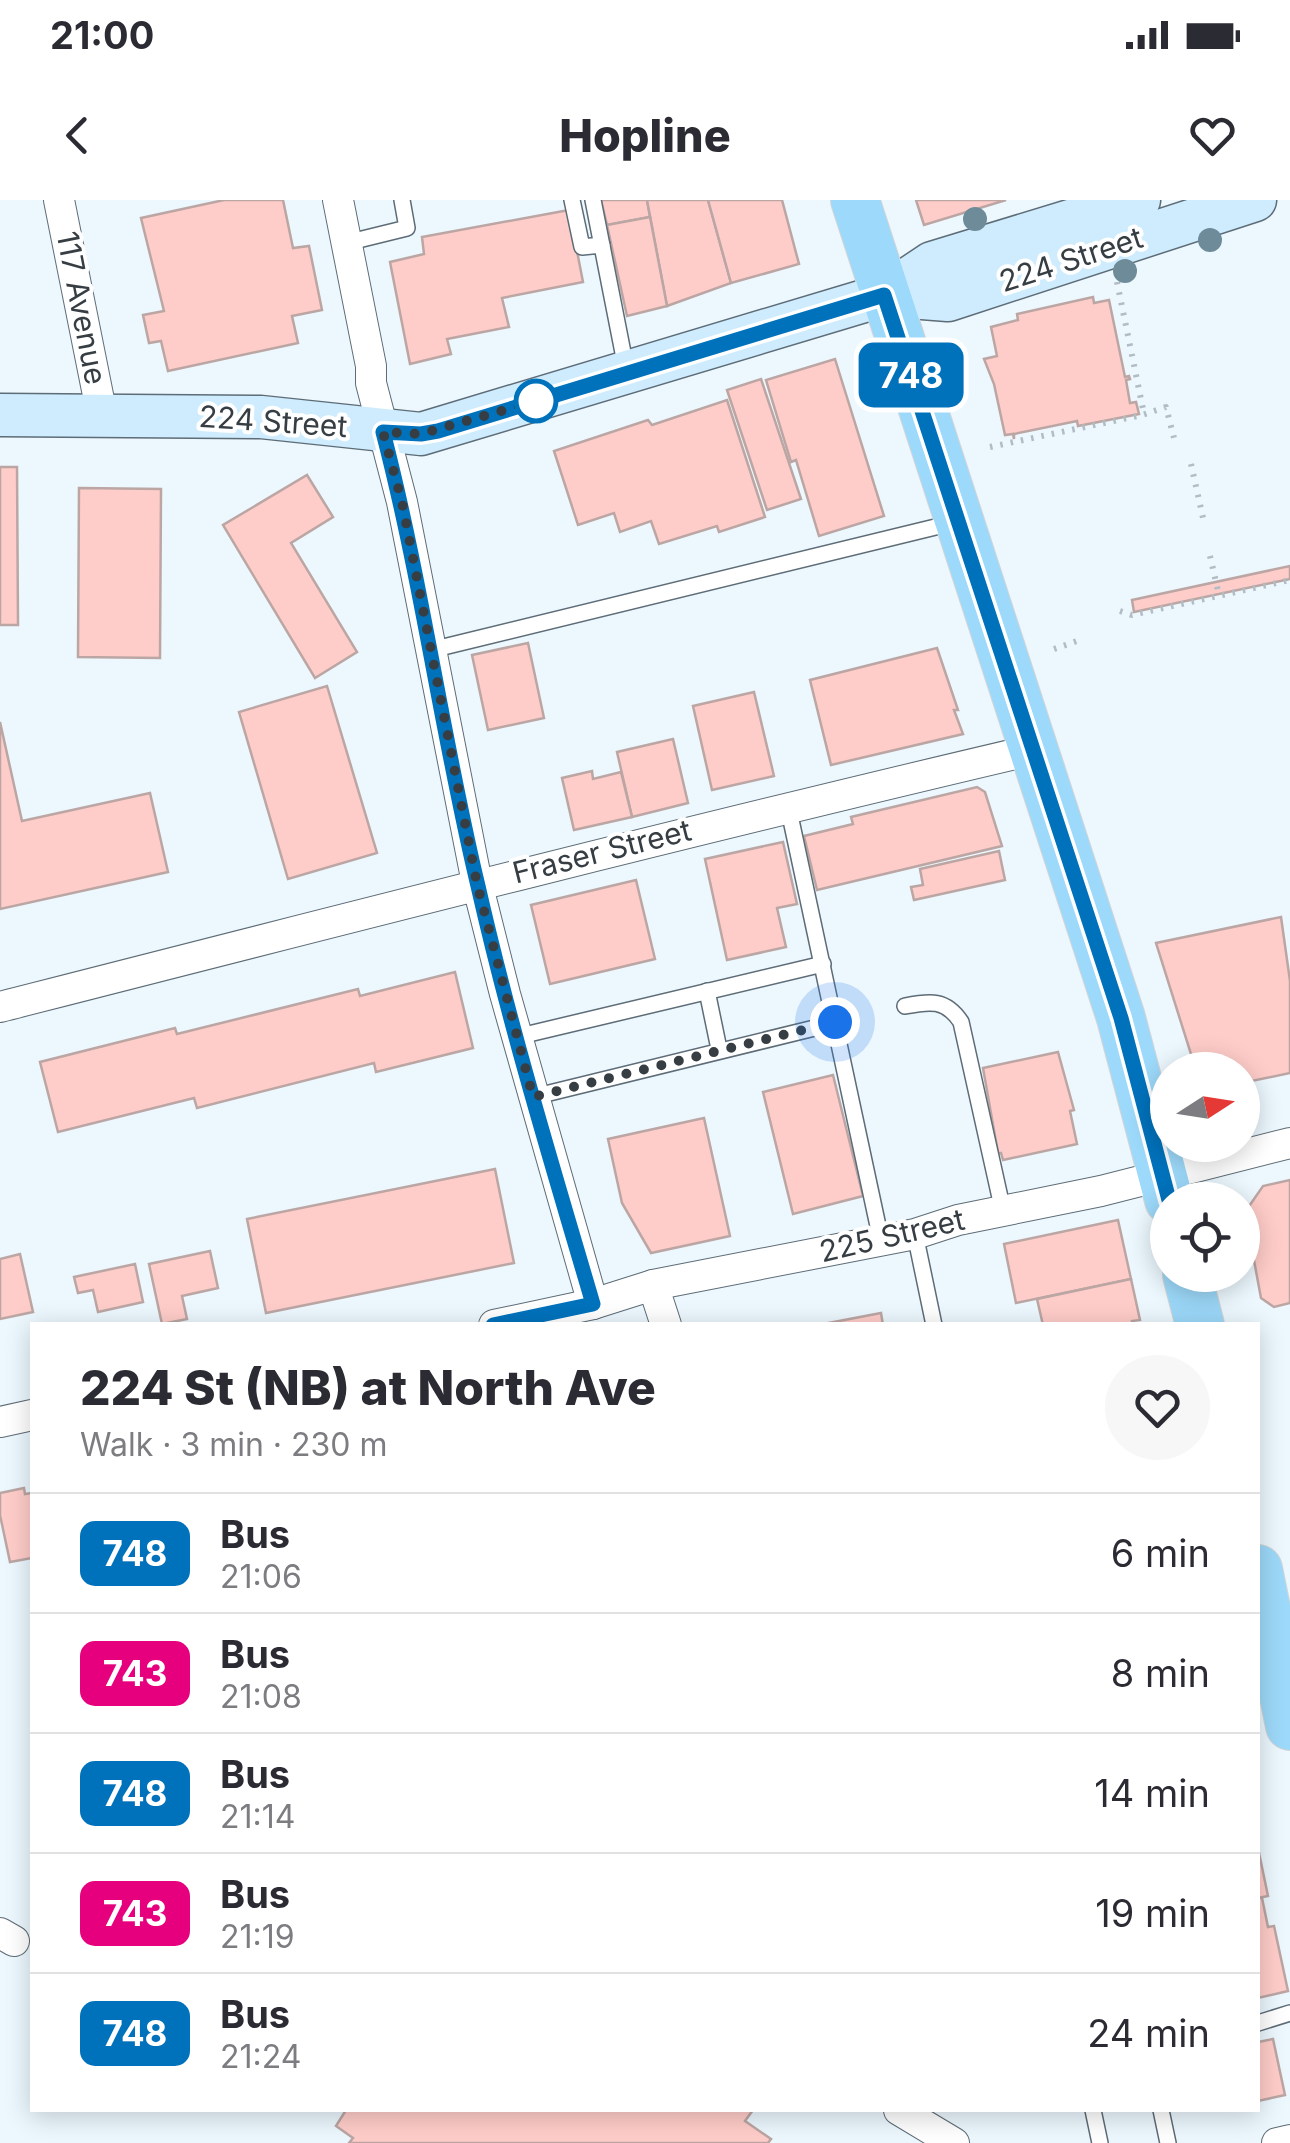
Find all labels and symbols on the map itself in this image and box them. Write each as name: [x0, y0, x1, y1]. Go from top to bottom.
street label: 224 Street: [994, 219, 1147, 299]
street label: 117 Avenue: [50, 228, 114, 387]
line badge: 748: [854, 342, 968, 408]
unlabelled marker: [515, 380, 557, 422]
street label: 224 Street: [198, 398, 349, 444]
street label: Fraser Street: [509, 811, 695, 891]
your location: [810, 997, 860, 1047]
north arrow: [1150, 1052, 1260, 1162]
street label: 225 Street: [816, 1201, 968, 1269]

